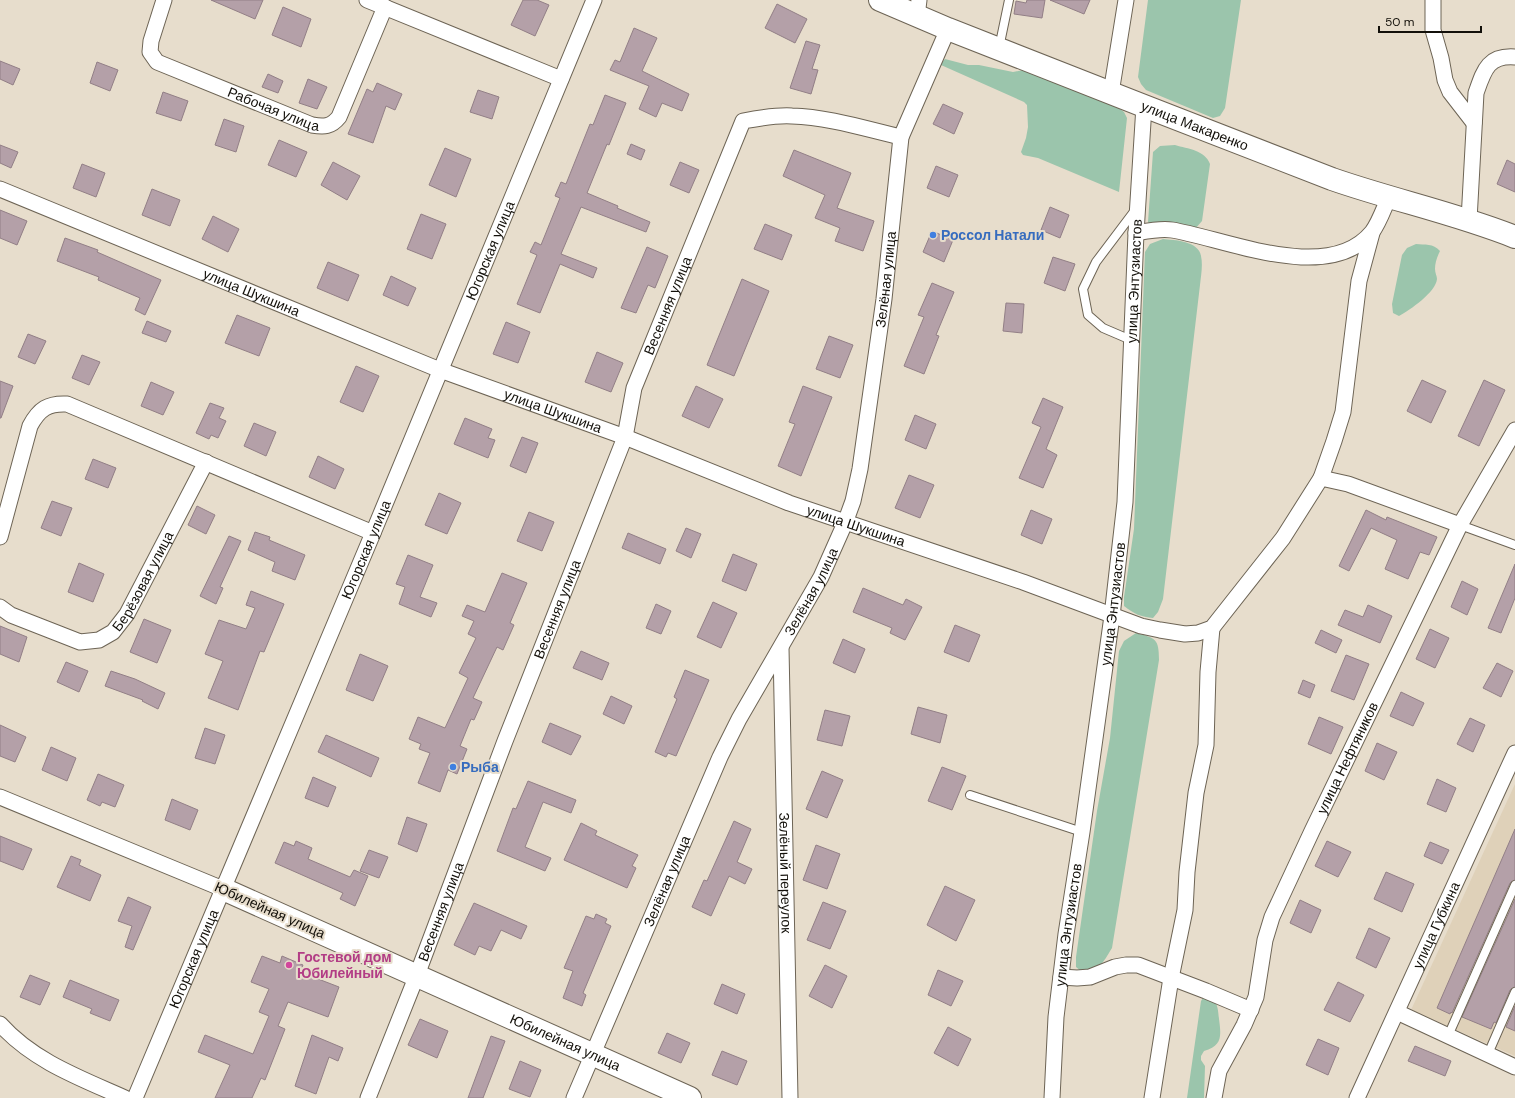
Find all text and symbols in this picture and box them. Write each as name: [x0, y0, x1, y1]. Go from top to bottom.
scale bar: [1379, 8, 1481, 34]
text: 50 m: [1385, 14, 1414, 30]
street label: Рабочая улица: [225, 83, 321, 135]
street label: улица Макаренко: [1139, 97, 1251, 155]
street label: Югорская улица: [462, 198, 519, 303]
street label: улица Энтузиастов: [1123, 218, 1146, 343]
place label: Россол Натали: [941, 226, 1044, 244]
street label: Зелёная улица: [871, 230, 900, 329]
marker: Россол Натали: [928, 230, 938, 240]
street label: Весенняя улица: [639, 254, 696, 358]
street label: улица Шукшина: [201, 265, 303, 320]
street label: улица Шукшина: [502, 385, 605, 437]
street label: Югорская улица: [337, 497, 395, 602]
street label: улица Шукшина: [804, 501, 908, 551]
street label: Берёзовая улица: [108, 528, 178, 635]
street label: улица Энтузиастов: [1096, 541, 1129, 667]
street label: Зелёная улица: [780, 545, 842, 639]
street label: Весенняя улица: [529, 557, 585, 661]
street label: улица Нефтяников: [1313, 699, 1382, 817]
place label: Рыба: [461, 758, 499, 776]
marker: Рыба: [448, 762, 458, 772]
street label: Зелёный переулок: [775, 812, 796, 934]
street label: Зелёная улица: [639, 833, 694, 929]
street label: Весенняя улица: [414, 859, 468, 964]
street label: улица Энтузиастов: [1051, 862, 1086, 987]
street label: Юбилейная улица: [212, 878, 328, 943]
street label: улица Губкина: [1408, 879, 1464, 972]
street label: Югорская улица: [165, 906, 222, 1011]
place label: Гостевой дом Юбилейный: [297, 948, 392, 982]
marker: Гостевой дом Юбилейный: [284, 960, 294, 970]
street label: Юбилейная улица: [507, 1010, 624, 1075]

